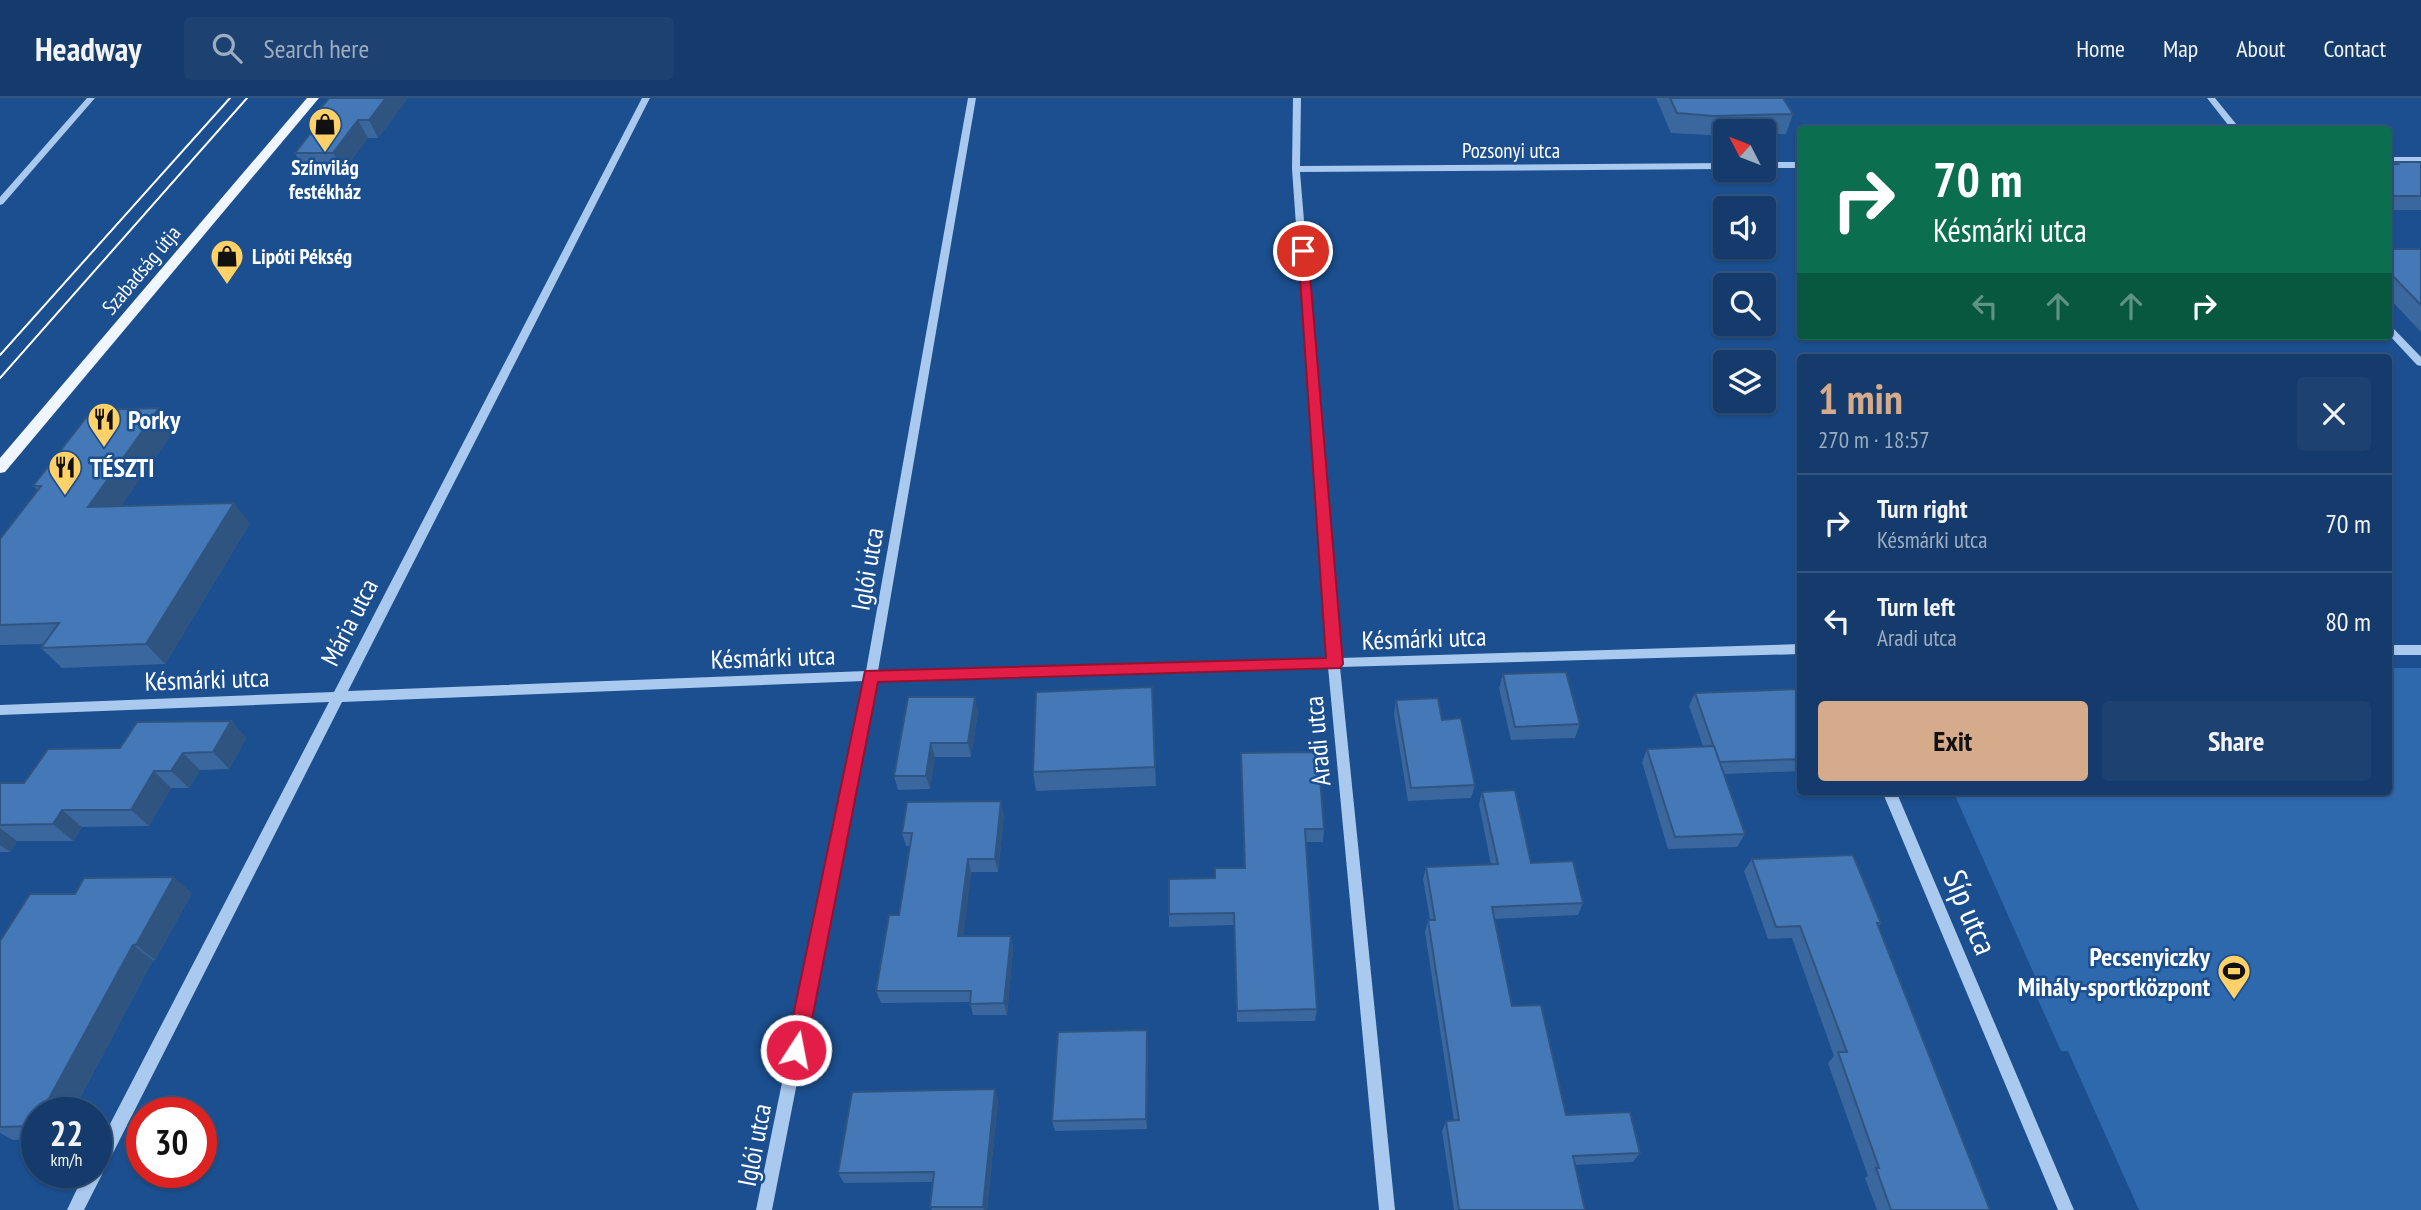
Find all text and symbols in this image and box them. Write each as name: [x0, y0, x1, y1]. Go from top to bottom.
search box: [184, 17, 674, 80]
text: Headway: [35, 27, 142, 70]
icon: search: [208, 29, 246, 67]
text: Search here: [264, 32, 369, 65]
text: Home: [2076, 33, 2125, 64]
text: Map: [2163, 33, 2198, 64]
text: About: [2236, 33, 2285, 64]
text: Contact: [2323, 33, 2386, 64]
shop icon: Színvilág festékház: [306, 105, 344, 154]
north arrow: [1713, 119, 1776, 182]
map controls: [1713, 119, 1776, 413]
street label: Pozsonyi utca: [1462, 137, 1560, 164]
text: 70 m: [1933, 147, 2022, 211]
place label: Színvilág festékház: [289, 154, 361, 205]
icon: right: [1818, 154, 1909, 245]
button: sound: [1713, 196, 1776, 259]
text: Késmárki utca: [1933, 209, 2087, 251]
street label: Szabadság útja: [96, 220, 186, 320]
pin: [1273, 221, 1333, 281]
icon: arrive: [1284, 232, 1322, 270]
shop icon: Lipóti Pékség: [208, 237, 246, 286]
place label: Lipóti Pékség: [252, 243, 352, 270]
button: search: [1713, 273, 1776, 336]
icon: left: [1966, 287, 2004, 325]
icon: ahead: [2039, 287, 2077, 325]
icon: ahead: [2112, 287, 2150, 325]
icon: right: [2185, 287, 2223, 325]
button: layers: [1713, 350, 1776, 413]
text: 1 min: [1818, 371, 1903, 426]
button: close: [2297, 377, 2371, 451]
restaurant icon: Porky: [85, 400, 123, 449]
place label: Porky: [128, 403, 181, 436]
text: 270 m · 18:57: [1818, 425, 1930, 454]
restaurant icon: TÉSZTI: [46, 448, 84, 497]
place label: TÉSZTI: [90, 451, 154, 484]
text: Turn right: [1877, 492, 1968, 525]
icon: right: [1818, 504, 1856, 542]
text: 70 m: [2325, 507, 2371, 540]
street label: Iglói utca: [843, 525, 891, 613]
text: Késmárki utca: [1877, 525, 1988, 554]
street label: Mária utca: [313, 573, 385, 671]
text: Turn left: [1877, 590, 1955, 623]
icon: left: [1818, 602, 1856, 640]
text: 80 m: [2325, 605, 2371, 638]
street label: Késmárki utca: [1361, 619, 1487, 657]
text: Aradi utca: [1877, 623, 1957, 652]
street label: Késmárki utca: [710, 638, 836, 676]
street label: Késmárki utca: [144, 660, 270, 698]
street label: Aradi utca: [1297, 695, 1337, 787]
button: Exit: [1818, 701, 2088, 781]
button: Share: [2102, 701, 2371, 781]
street label: Síp utca: [1934, 863, 2008, 961]
place label: Pecsenyiczky Mihály-sportközpont: [2018, 940, 2211, 1003]
sports icon: Pecsenyiczky Mihály-sportközpont: [2215, 952, 2253, 1001]
position arrow: [759, 1013, 833, 1087]
speed limit sign: 30: [126, 1097, 217, 1188]
street label: Iglói utca: [730, 1101, 778, 1189]
text: 22: [50, 1110, 83, 1156]
text: km/h: [51, 1148, 82, 1171]

